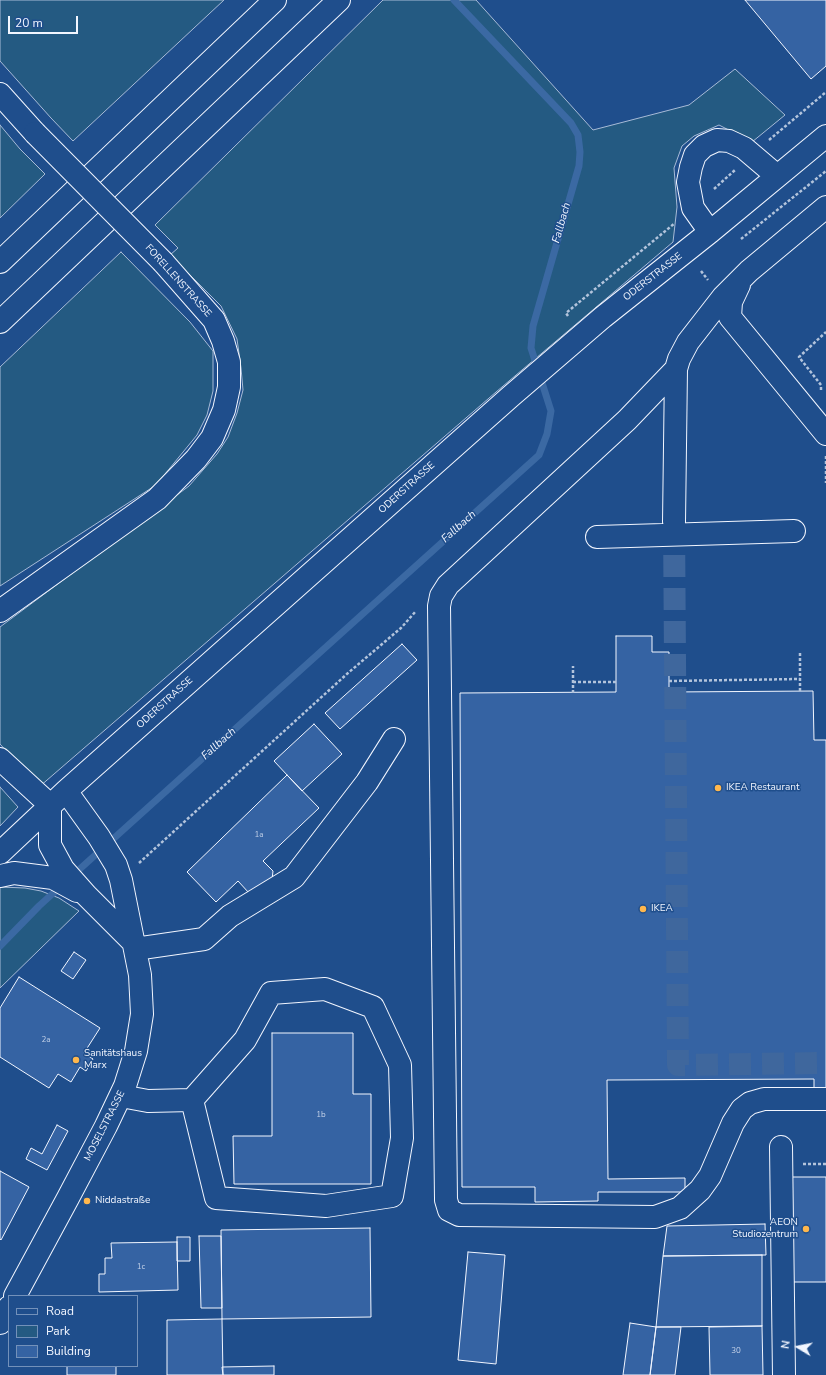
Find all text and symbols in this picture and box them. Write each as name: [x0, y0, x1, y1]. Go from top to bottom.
scale bar: [10, 8, 80, 34]
text: 20 m: [15, 15, 43, 31]
water label: Fallbach: [550, 201, 574, 245]
street label: FORELLENSTRASSE: [142, 242, 214, 320]
street label: ODERSTRASSE: [621, 250, 685, 304]
street label: ODERSTRASSE: [376, 460, 438, 516]
water label: Fallbach: [439, 508, 479, 546]
street label: ODERSTRASSE: [134, 675, 196, 731]
water label: Fallbach: [199, 725, 239, 763]
place label: IKEA Restaurant: [726, 782, 799, 794]
marker: IKEA Restaurant: [713, 783, 723, 793]
house number: 1a: [254, 830, 264, 840]
place label: IKEA: [651, 903, 673, 915]
marker: IKEA: [638, 904, 648, 914]
house number: 2a: [41, 1035, 51, 1045]
place label: Sanitätshaus Marx: [84, 1048, 142, 1072]
marker: Sanitätshaus Marx: [71, 1055, 81, 1065]
street label: MOSELSTRASSE: [82, 1089, 128, 1163]
house number: 1b: [316, 1110, 326, 1120]
place label: Niddastraße: [95, 1195, 150, 1207]
marker: Niddastraße: [82, 1196, 92, 1206]
place label: AEON Studiozentrum: [732, 1217, 798, 1240]
marker: AEON Studiozentrum: [801, 1224, 811, 1234]
house number: 1c: [137, 1262, 145, 1272]
legend: [8, 1295, 138, 1367]
text: Road: [46, 1303, 74, 1319]
text: Park: [46, 1323, 70, 1339]
north arrow: [778, 1327, 818, 1367]
text: N: [778, 1339, 794, 1350]
text: Building: [46, 1343, 91, 1359]
house number: 30: [731, 1346, 741, 1356]

